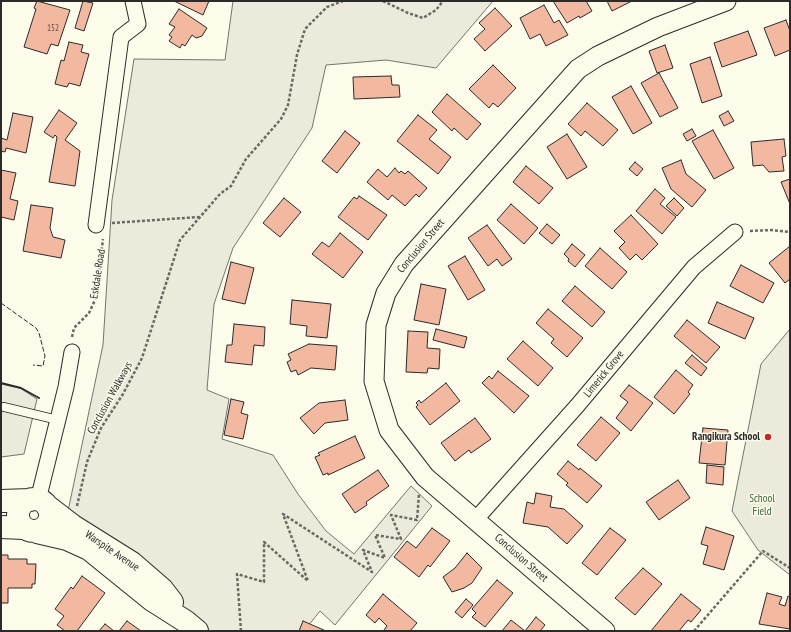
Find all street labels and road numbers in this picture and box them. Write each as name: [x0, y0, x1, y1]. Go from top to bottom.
street label: Conclusion Street: [395, 216, 447, 276]
street label: Eskdale Road: [88, 248, 108, 300]
street label: Limerick Grove: [581, 348, 627, 400]
street label: Conclusion Walkways: [85, 360, 135, 436]
street label: Warspite Avenue: [82, 528, 142, 574]
street label: Conclusion Street: [492, 531, 550, 585]

